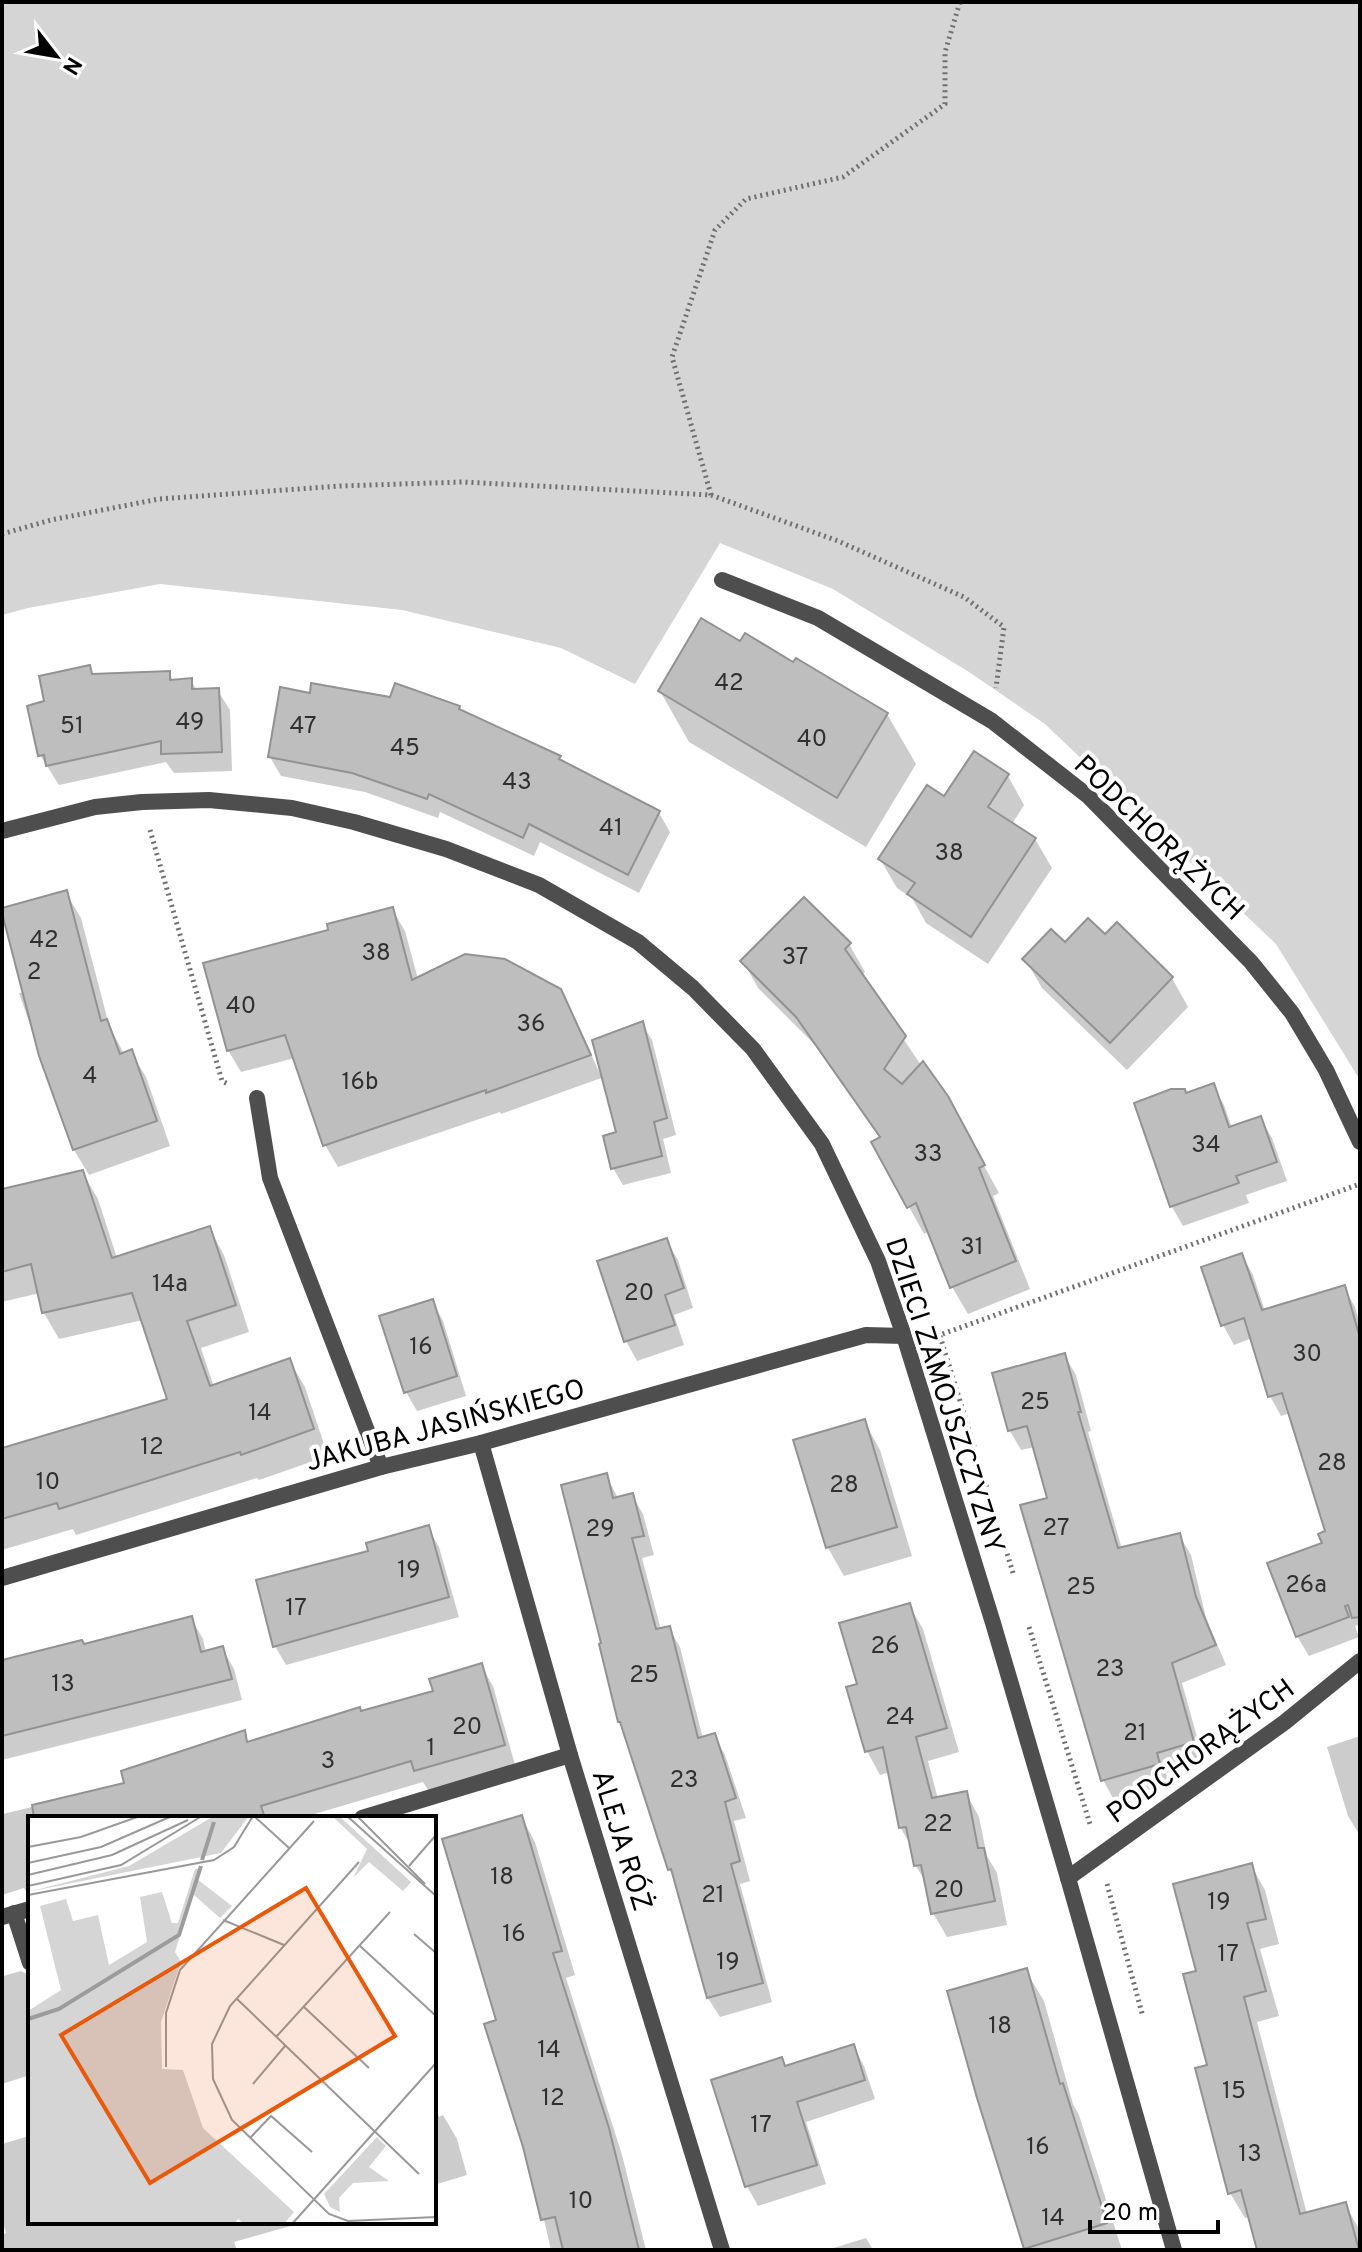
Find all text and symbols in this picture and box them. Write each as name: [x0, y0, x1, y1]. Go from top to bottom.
north arrow: [16, 16, 96, 96]
text: N: [55, 51, 87, 79]
house number: 42: [714, 669, 744, 699]
house number: 49: [176, 708, 204, 738]
house number: 51: [60, 712, 84, 742]
house number: 47: [289, 712, 317, 742]
house number: 40: [797, 725, 827, 755]
house number: 45: [390, 734, 420, 764]
street label: PODCHORĄŻYCH: [1065, 748, 1252, 930]
house number: 43: [502, 768, 532, 798]
house number: 41: [599, 814, 623, 844]
house number: 38: [934, 839, 964, 869]
house number: 42: [29, 926, 59, 956]
house number: 38: [361, 939, 391, 969]
house number: 37: [782, 943, 808, 973]
house number: 2: [27, 958, 41, 988]
house number: 40: [226, 992, 256, 1022]
house number: 36: [517, 1010, 545, 1040]
house number: 4: [83, 1062, 97, 1092]
house number: 16b: [342, 1068, 378, 1098]
house number: 34: [1191, 1131, 1221, 1161]
house number: 33: [914, 1140, 942, 1170]
street label: DZIECI ZAMOJSZCZYZNY: [875, 1233, 1011, 1558]
house number: 31: [960, 1233, 984, 1263]
house number: 14a: [152, 1270, 188, 1300]
house number: 20: [624, 1279, 654, 1309]
house number: 16: [409, 1333, 433, 1363]
house number: 30: [1292, 1340, 1322, 1370]
street label: JAKUBA JASIŃSKIEGO: [302, 1370, 589, 1481]
house number: 25: [1020, 1388, 1050, 1418]
house number: 14: [248, 1399, 272, 1429]
house number: 12: [140, 1433, 164, 1463]
house number: 28: [1317, 1449, 1347, 1479]
house number: 10: [36, 1468, 60, 1498]
house number: 28: [829, 1471, 859, 1501]
house number: 27: [1043, 1514, 1069, 1544]
house number: 29: [585, 1515, 615, 1545]
house number: 19: [397, 1556, 421, 1586]
house number: 26a: [1285, 1571, 1327, 1601]
house number: 25: [1066, 1573, 1096, 1603]
house number: 17: [285, 1594, 307, 1624]
house number: 26: [870, 1632, 900, 1662]
house number: 23: [1095, 1655, 1125, 1685]
house number: 25: [629, 1661, 659, 1691]
house number: 13: [51, 1670, 75, 1700]
street label: PODCHORĄŻYCH: [1100, 1671, 1303, 1833]
house number: 24: [885, 1703, 915, 1733]
house number: 20: [452, 1713, 482, 1743]
house number: 21: [1123, 1719, 1147, 1749]
house number: 1: [427, 1734, 435, 1764]
house number: 3: [321, 1747, 335, 1777]
street label: ALEJA RÓŻ: [582, 1765, 661, 1916]
house number: 23: [669, 1766, 699, 1796]
house number: 22: [923, 1810, 953, 1840]
inset map: [28, 1816, 436, 2224]
house number: 18: [490, 1863, 514, 1893]
house number: 20: [934, 1876, 964, 1906]
house number: 21: [701, 1881, 725, 1911]
house number: 19: [1207, 1888, 1231, 1918]
house number: 16: [502, 1920, 526, 1950]
house number: 17: [1217, 1940, 1239, 1970]
house number: 19: [716, 1948, 740, 1978]
house number: 18: [988, 2012, 1012, 2042]
house number: 14: [537, 2036, 561, 2066]
house number: 15: [1222, 2077, 1246, 2107]
house number: 12: [541, 2084, 565, 2114]
house number: 17: [750, 2111, 772, 2141]
house number: 16: [1026, 2133, 1050, 2163]
house number: 13: [1238, 2140, 1262, 2170]
scale bar: [1090, 2184, 1218, 2234]
house number: 10: [569, 2187, 593, 2217]
text: 20 m: [1102, 2199, 1158, 2229]
house number: 14: [1041, 2204, 1065, 2234]

